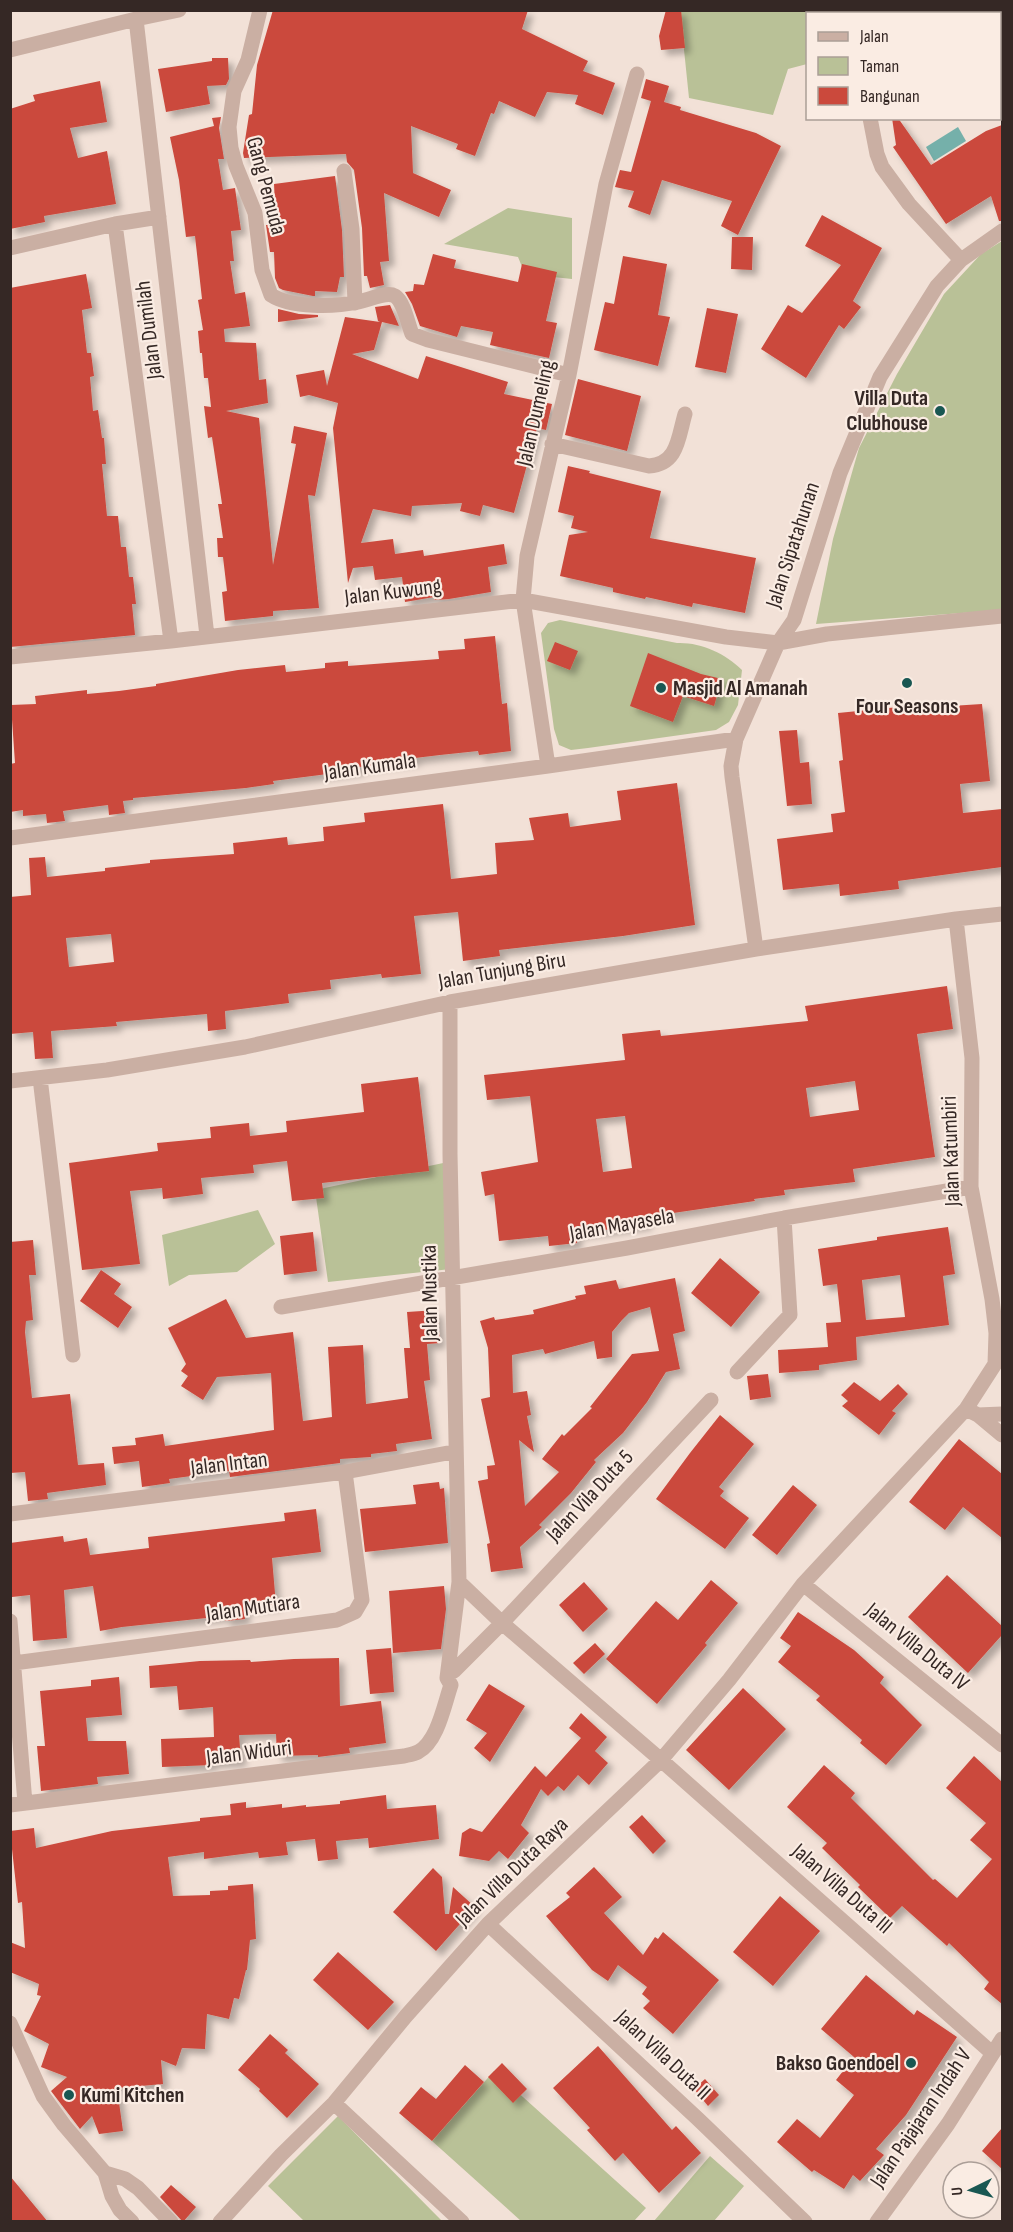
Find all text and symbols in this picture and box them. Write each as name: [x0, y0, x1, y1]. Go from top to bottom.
legend: [806, 12, 1001, 120]
text: Jalan: [859, 26, 889, 47]
text: Taman: [860, 56, 899, 77]
text: Bangunan: [860, 86, 920, 107]
street label: Gang Pemuda: [240, 134, 292, 238]
street label: Jalan Dumilah: [130, 279, 169, 382]
street label: Jalan Dumeling: [510, 357, 561, 470]
place label: Villa Duta Clubhouse: [846, 385, 928, 437]
marker: Villa Duta Clubhouse: [933, 404, 947, 418]
street label: Jalan Sipatahunan: [760, 479, 826, 612]
street label: Jalan Kuwung: [342, 573, 443, 611]
place label: Masjid Al Amanah: [673, 675, 808, 702]
marker: Four Seasons: [900, 676, 914, 690]
marker: Masjid Al Amanah: [654, 681, 668, 695]
place label: Four Seasons: [856, 693, 958, 720]
street label: Jalan Kumala: [321, 747, 418, 787]
street label: Jalan Tunjung Biru: [435, 947, 568, 996]
street label: Jalan Katumbiri: [936, 1095, 966, 1208]
street label: Jalan Mayasela: [567, 1203, 676, 1248]
street label: Jalan Mustika: [416, 1245, 444, 1342]
street label: Jalan Vila Duta 5: [540, 1444, 640, 1548]
street label: Jalan Intan: [188, 1446, 269, 1482]
street label: Jalan Mutiara: [203, 1588, 302, 1628]
street label: Jalan Villa Duta IV: [859, 1596, 974, 1697]
street label: Jalan Widuri: [204, 1734, 293, 1772]
street label: Jalan Villa Duta Raya: [449, 1812, 574, 1933]
street label: Jalan Villa Duta III: [785, 1837, 898, 1940]
street label: Jalan Villa Duta II: [609, 2003, 716, 2106]
street label: Jalan Pajajaran Indah V: [864, 2043, 978, 2194]
place label: Bakso Goendoel: [776, 2050, 899, 2077]
marker: Bakso Goendoel: [904, 2056, 918, 2070]
place label: Kumi Kitchen: [81, 2082, 184, 2109]
marker: Kumi Kitchen: [62, 2088, 76, 2102]
north arrow: [941, 2160, 1001, 2220]
text: U: [948, 2186, 967, 2196]

